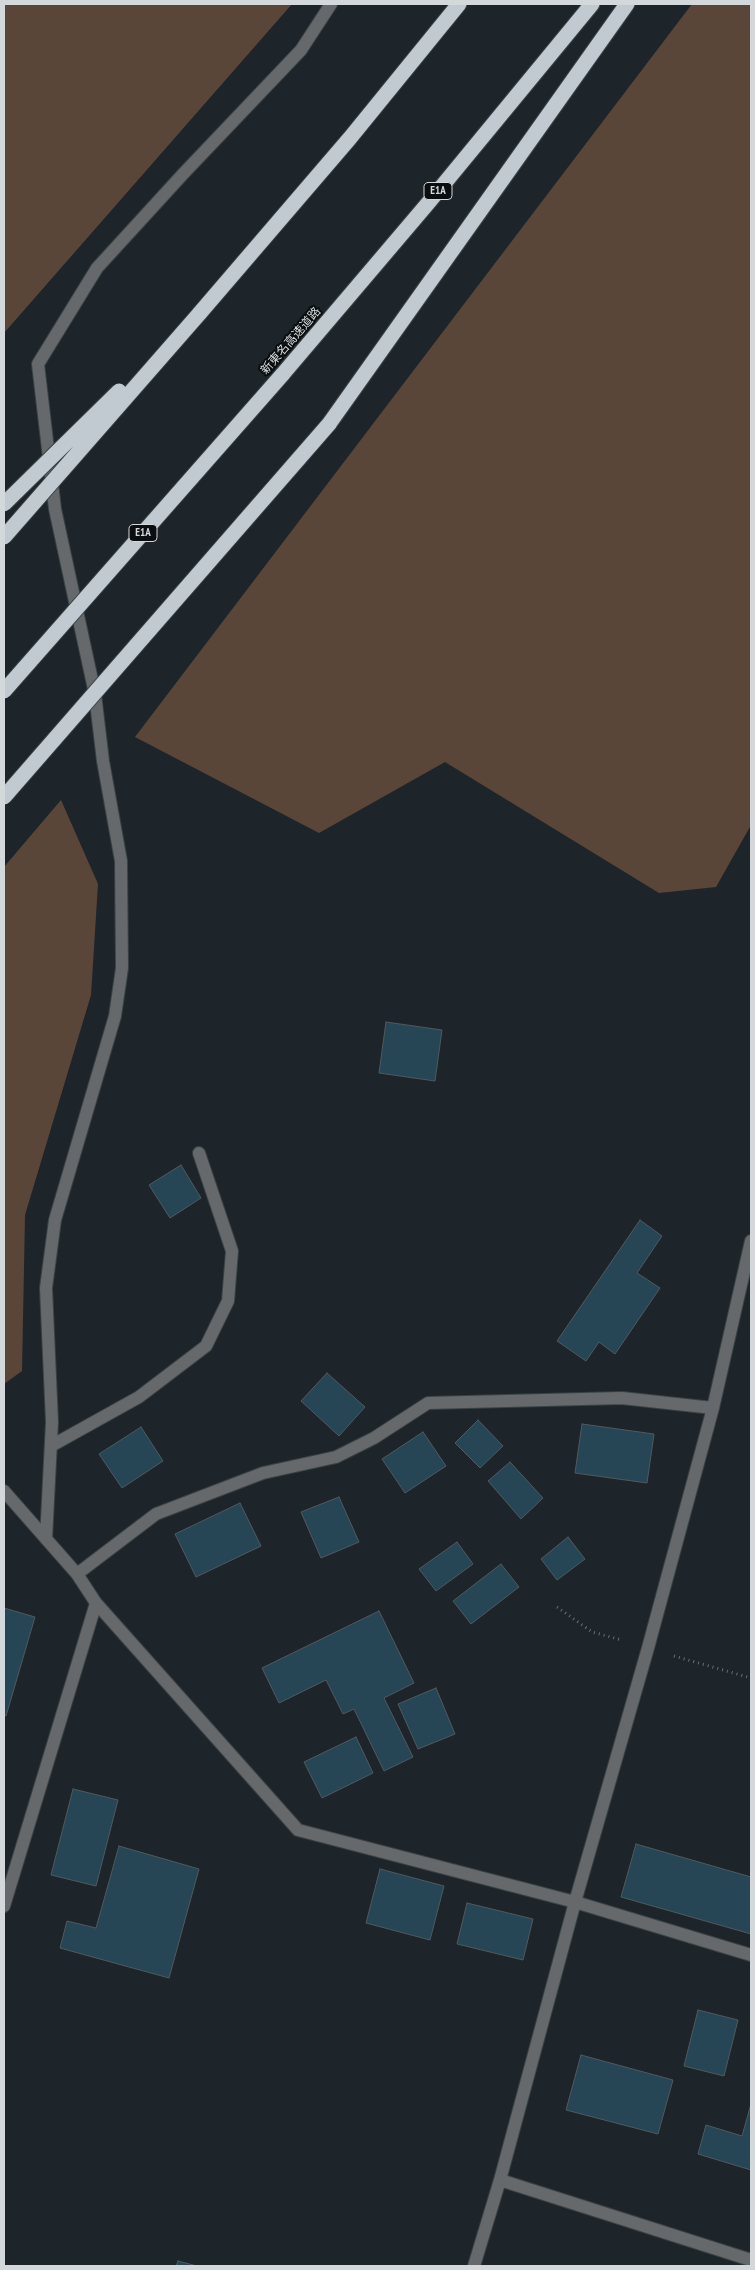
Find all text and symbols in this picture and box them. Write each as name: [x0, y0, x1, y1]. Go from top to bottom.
road number: E1A: [424, 182, 452, 200]
street label: 新東名高速道路: [258, 305, 324, 377]
road number: E1A: [129, 524, 157, 542]

